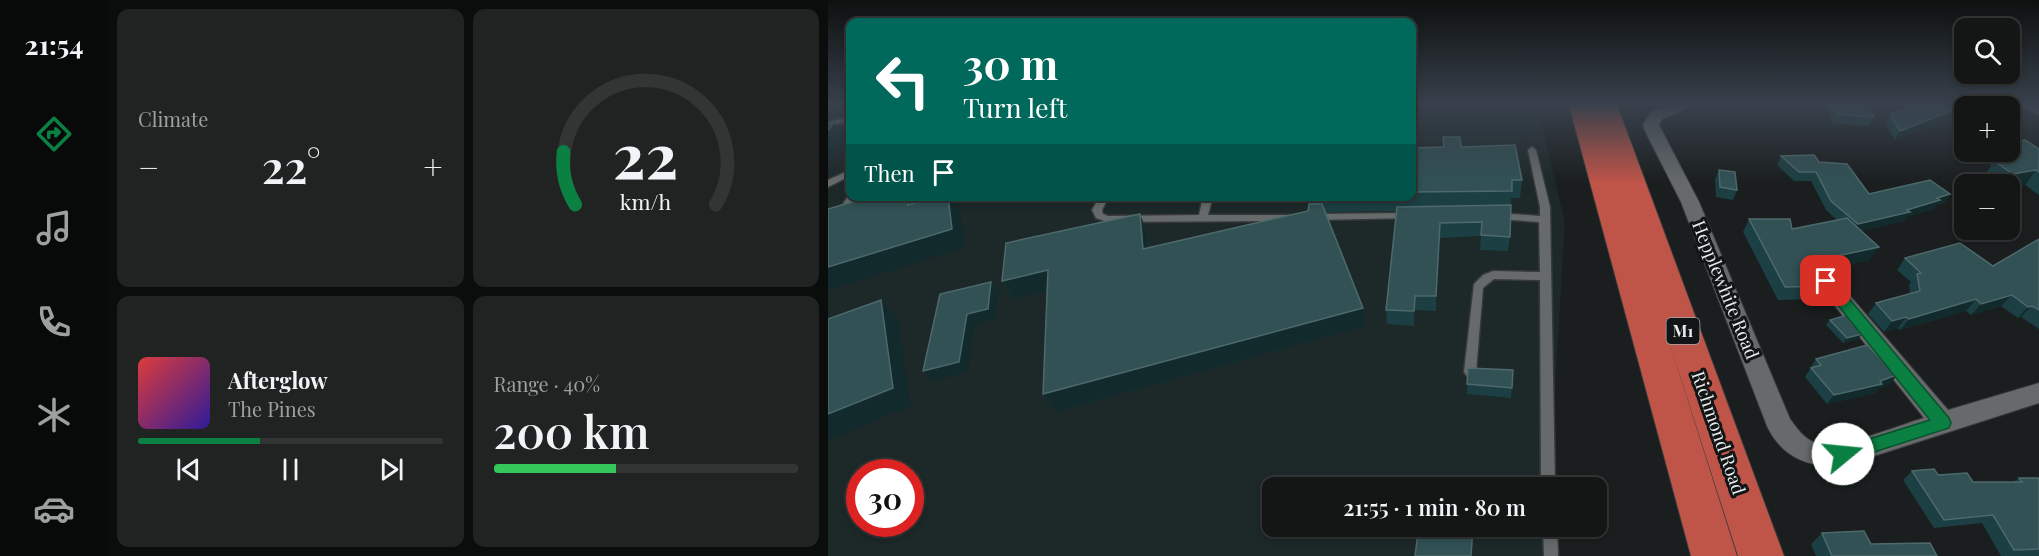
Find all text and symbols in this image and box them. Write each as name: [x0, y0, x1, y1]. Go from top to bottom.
map controls: [1954, 18, 2020, 240]
button: search: [1954, 18, 2020, 84]
text: 21:54: [25, 26, 83, 62]
text: 30 m: [963, 35, 1058, 91]
icon: left: [864, 42, 942, 120]
text: Turn left: [963, 89, 1067, 125]
button: +: [1954, 96, 2020, 162]
text: Climate: [138, 105, 208, 132]
text: 22: [613, 111, 678, 195]
icon: directions: [33, 113, 75, 155]
text: 22°: [262, 135, 321, 195]
text: −: [138, 144, 159, 188]
text: +: [423, 144, 443, 188]
icon: arrive: [927, 156, 960, 189]
text: Then: [864, 158, 915, 188]
button: −: [1954, 174, 2020, 240]
text: km/h: [620, 187, 672, 215]
icon: music: [33, 207, 75, 249]
street label: Hepplewhite Road: [1687, 217, 1765, 363]
pin: [1800, 255, 1851, 306]
icon: arrive: [1809, 264, 1842, 297]
icon: phone: [33, 301, 75, 343]
road number: M1: [1666, 318, 1700, 344]
text: Afterglow: [228, 365, 328, 395]
street label: Richmond Road: [1687, 368, 1751, 498]
text: Range · 40%: [494, 370, 600, 397]
icon: climate: [33, 394, 75, 436]
text: The Pines: [228, 395, 316, 422]
text: 200 km: [494, 400, 649, 460]
position arrow: [1811, 422, 1875, 486]
icon: previous: [172, 453, 205, 486]
icon: pause: [274, 453, 307, 486]
icon: next: [375, 453, 408, 486]
speed limit sign: 30: [846, 459, 924, 537]
icon: car: [33, 488, 75, 530]
text: 21:55 · 1 min · 80 m: [1343, 492, 1526, 522]

